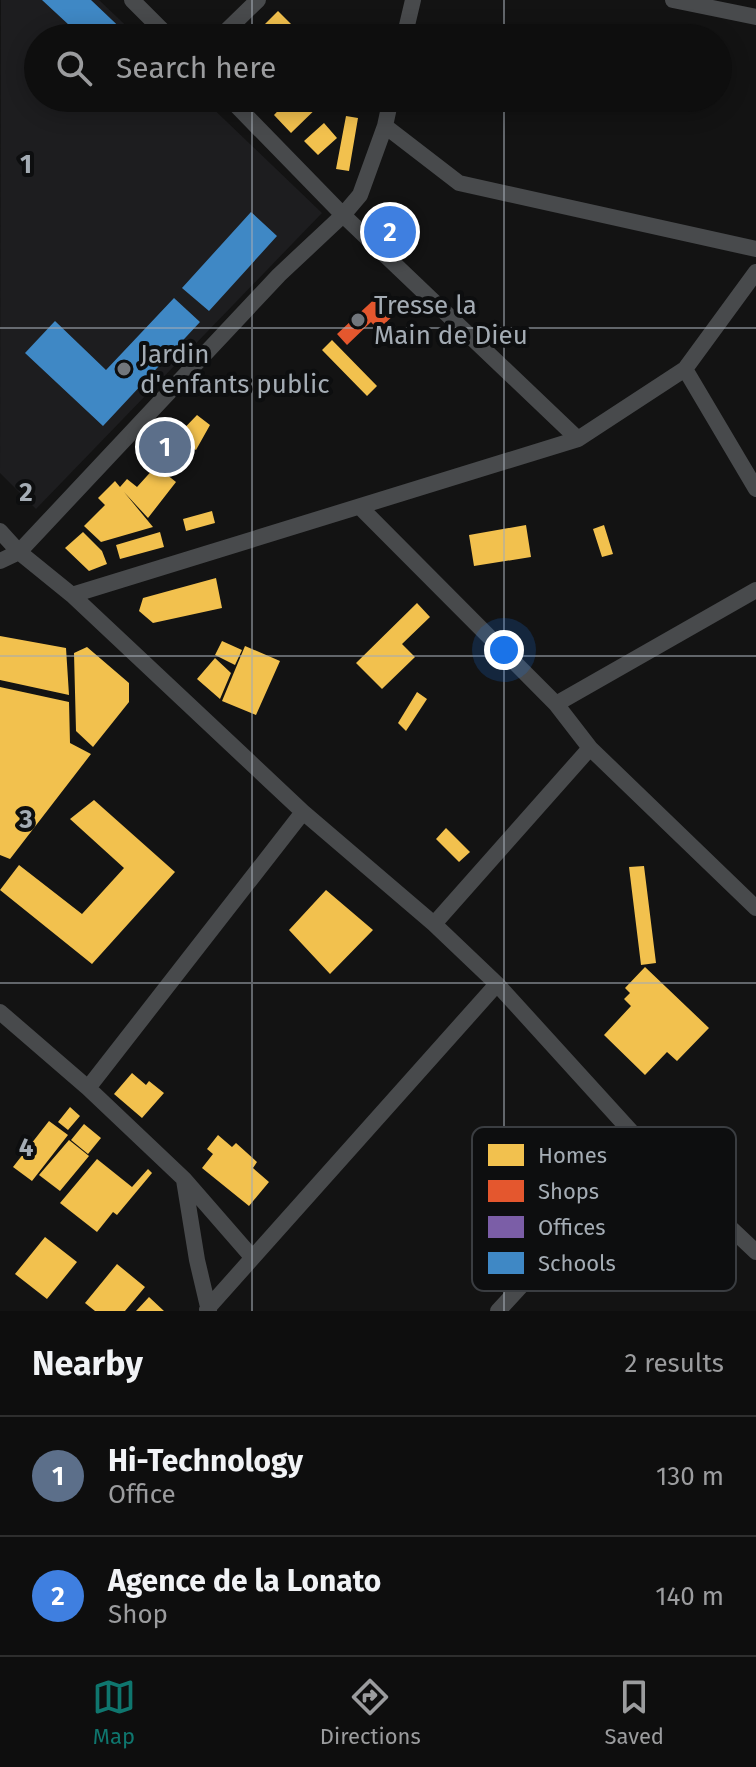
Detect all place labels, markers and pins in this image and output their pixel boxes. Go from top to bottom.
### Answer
pin: 2 [364,202,416,262]
place label: Tresse la Main de Dieu [374,290,528,351]
marker: Tresse la Main de Dieu [349,311,367,329]
place label: Jardin d'enfants public [140,339,330,400]
marker: Jardin d'enfants public [115,360,133,378]
pin: 1 [139,417,191,477]

